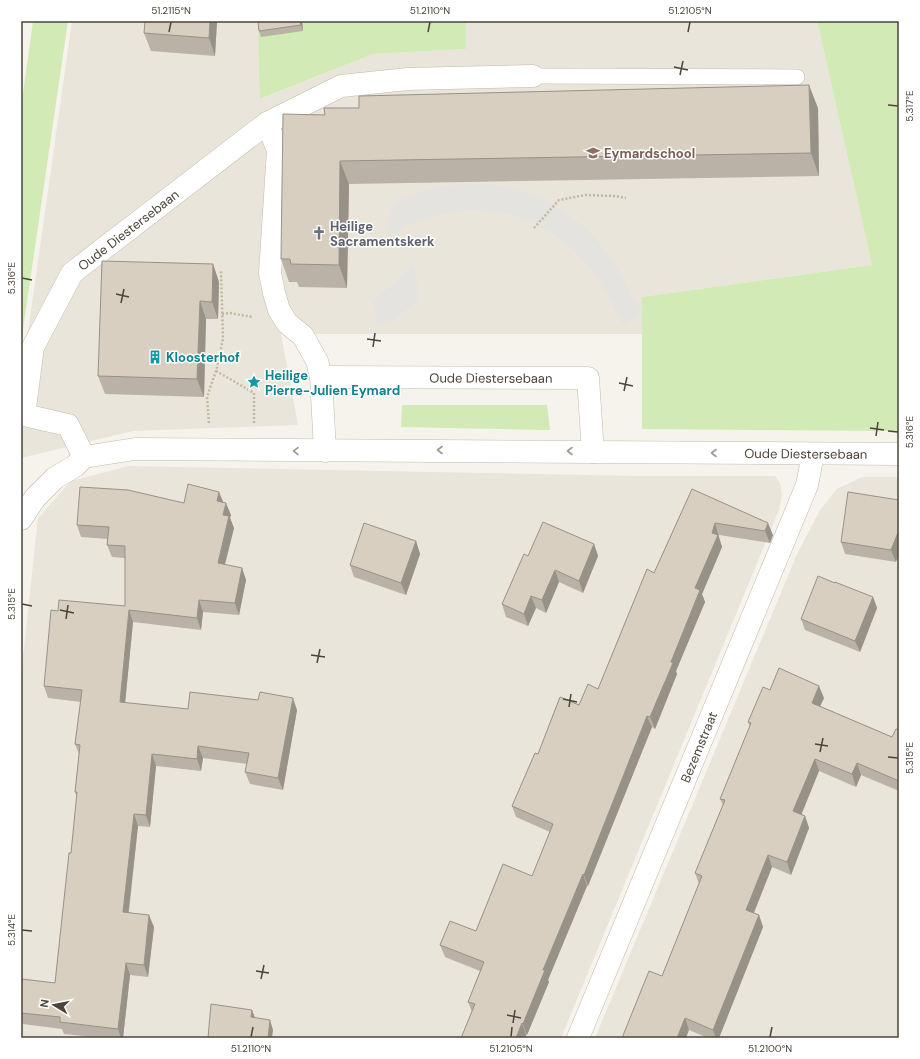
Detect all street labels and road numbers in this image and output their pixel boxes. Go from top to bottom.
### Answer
street label: Oude Diestersebaan [74,186,182,274]
street label: Oude Diestersebaan [429,369,552,386]
street label: Oude Diestersebaan [744,444,867,462]
street label: Bezemstraat [676,709,721,785]

